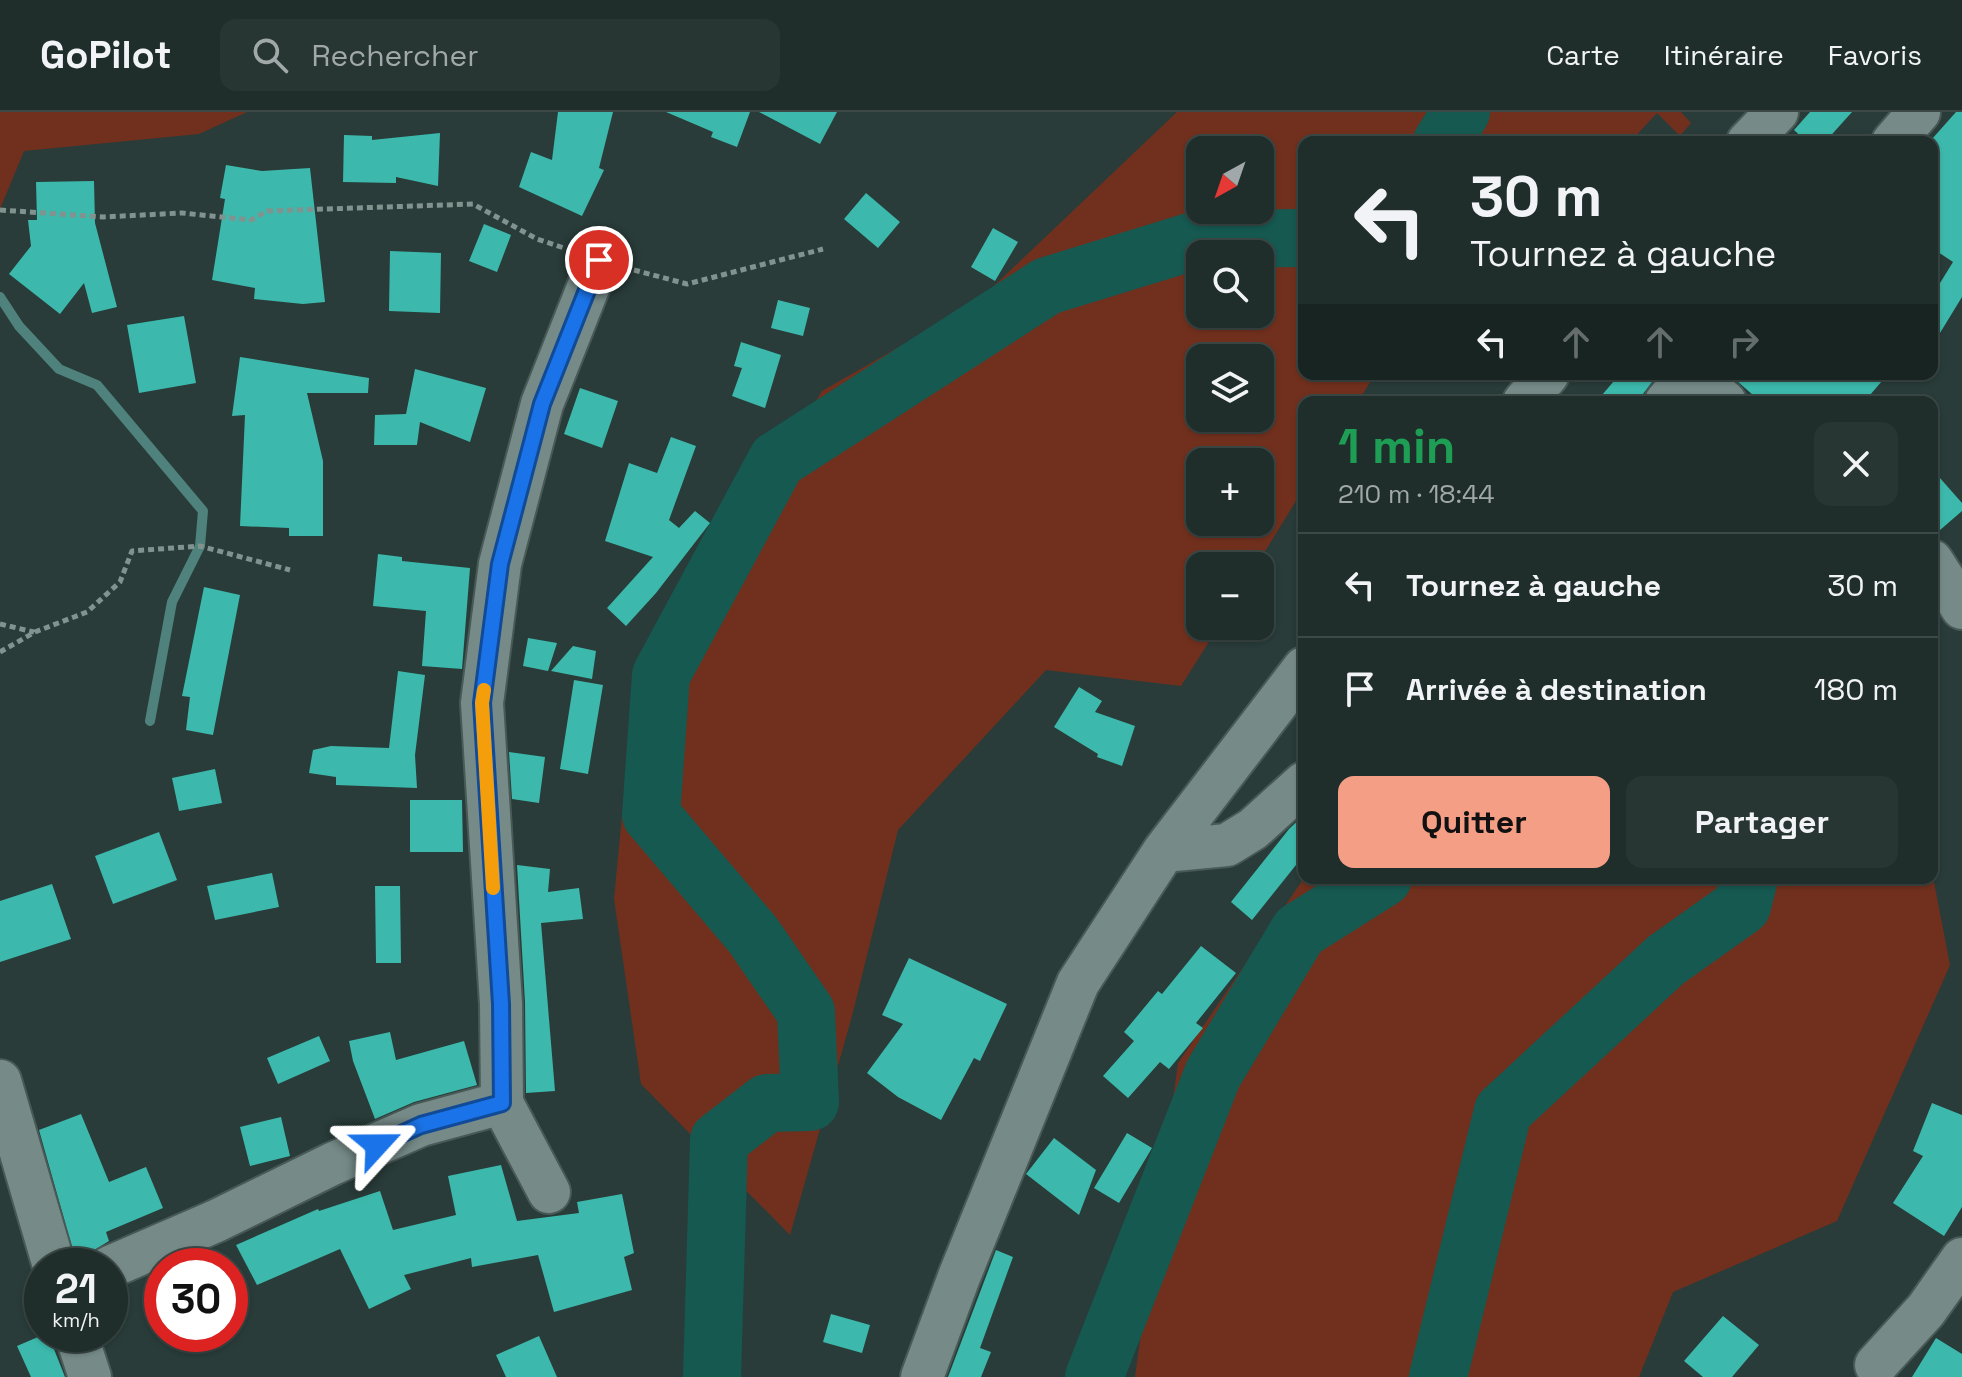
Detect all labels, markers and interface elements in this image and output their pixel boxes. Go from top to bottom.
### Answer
search box [220,19,780,91]
text: GoPilot [40,31,172,79]
icon: search [248,33,292,77]
text: Rechercher [312,36,479,75]
text: Carte [1546,37,1620,73]
text: Itinéraire [1664,37,1784,73]
text: Favoris [1828,37,1922,73]
north arrow [1186,136,1274,224]
map controls [1186,136,1274,640]
text: 30 m [1470,161,1602,232]
icon: left [1338,168,1442,272]
pin [565,226,633,294]
text: Tournez à gauche [1470,231,1776,277]
icon: arrive [577,238,621,282]
button: search [1186,240,1274,328]
icon: left [1470,320,1514,364]
icon: ahead [1554,320,1598,364]
icon: ahead [1638,320,1682,364]
icon: right [1722,320,1766,364]
button: layers [1186,344,1274,432]
text: 1 min [1338,416,1455,477]
button: close [1814,422,1898,506]
button: + [1186,448,1274,536]
text: 210 m · 18:44 [1338,477,1495,511]
button: − [1186,552,1274,640]
icon: left [1338,563,1382,607]
text: Tournez à gauche [1406,566,1661,605]
text: 30 m [1827,566,1898,605]
icon: arrive [1338,667,1382,711]
text: Arrivée à destination [1406,670,1707,709]
text: 180 m [1814,670,1898,709]
button: Quitter [1338,776,1610,868]
button: Partager [1626,776,1898,868]
position arrow [335,1103,419,1187]
speed limit sign: 30 [144,1248,248,1352]
text: 21 [55,1264,97,1315]
text: km/h [52,1307,100,1333]

